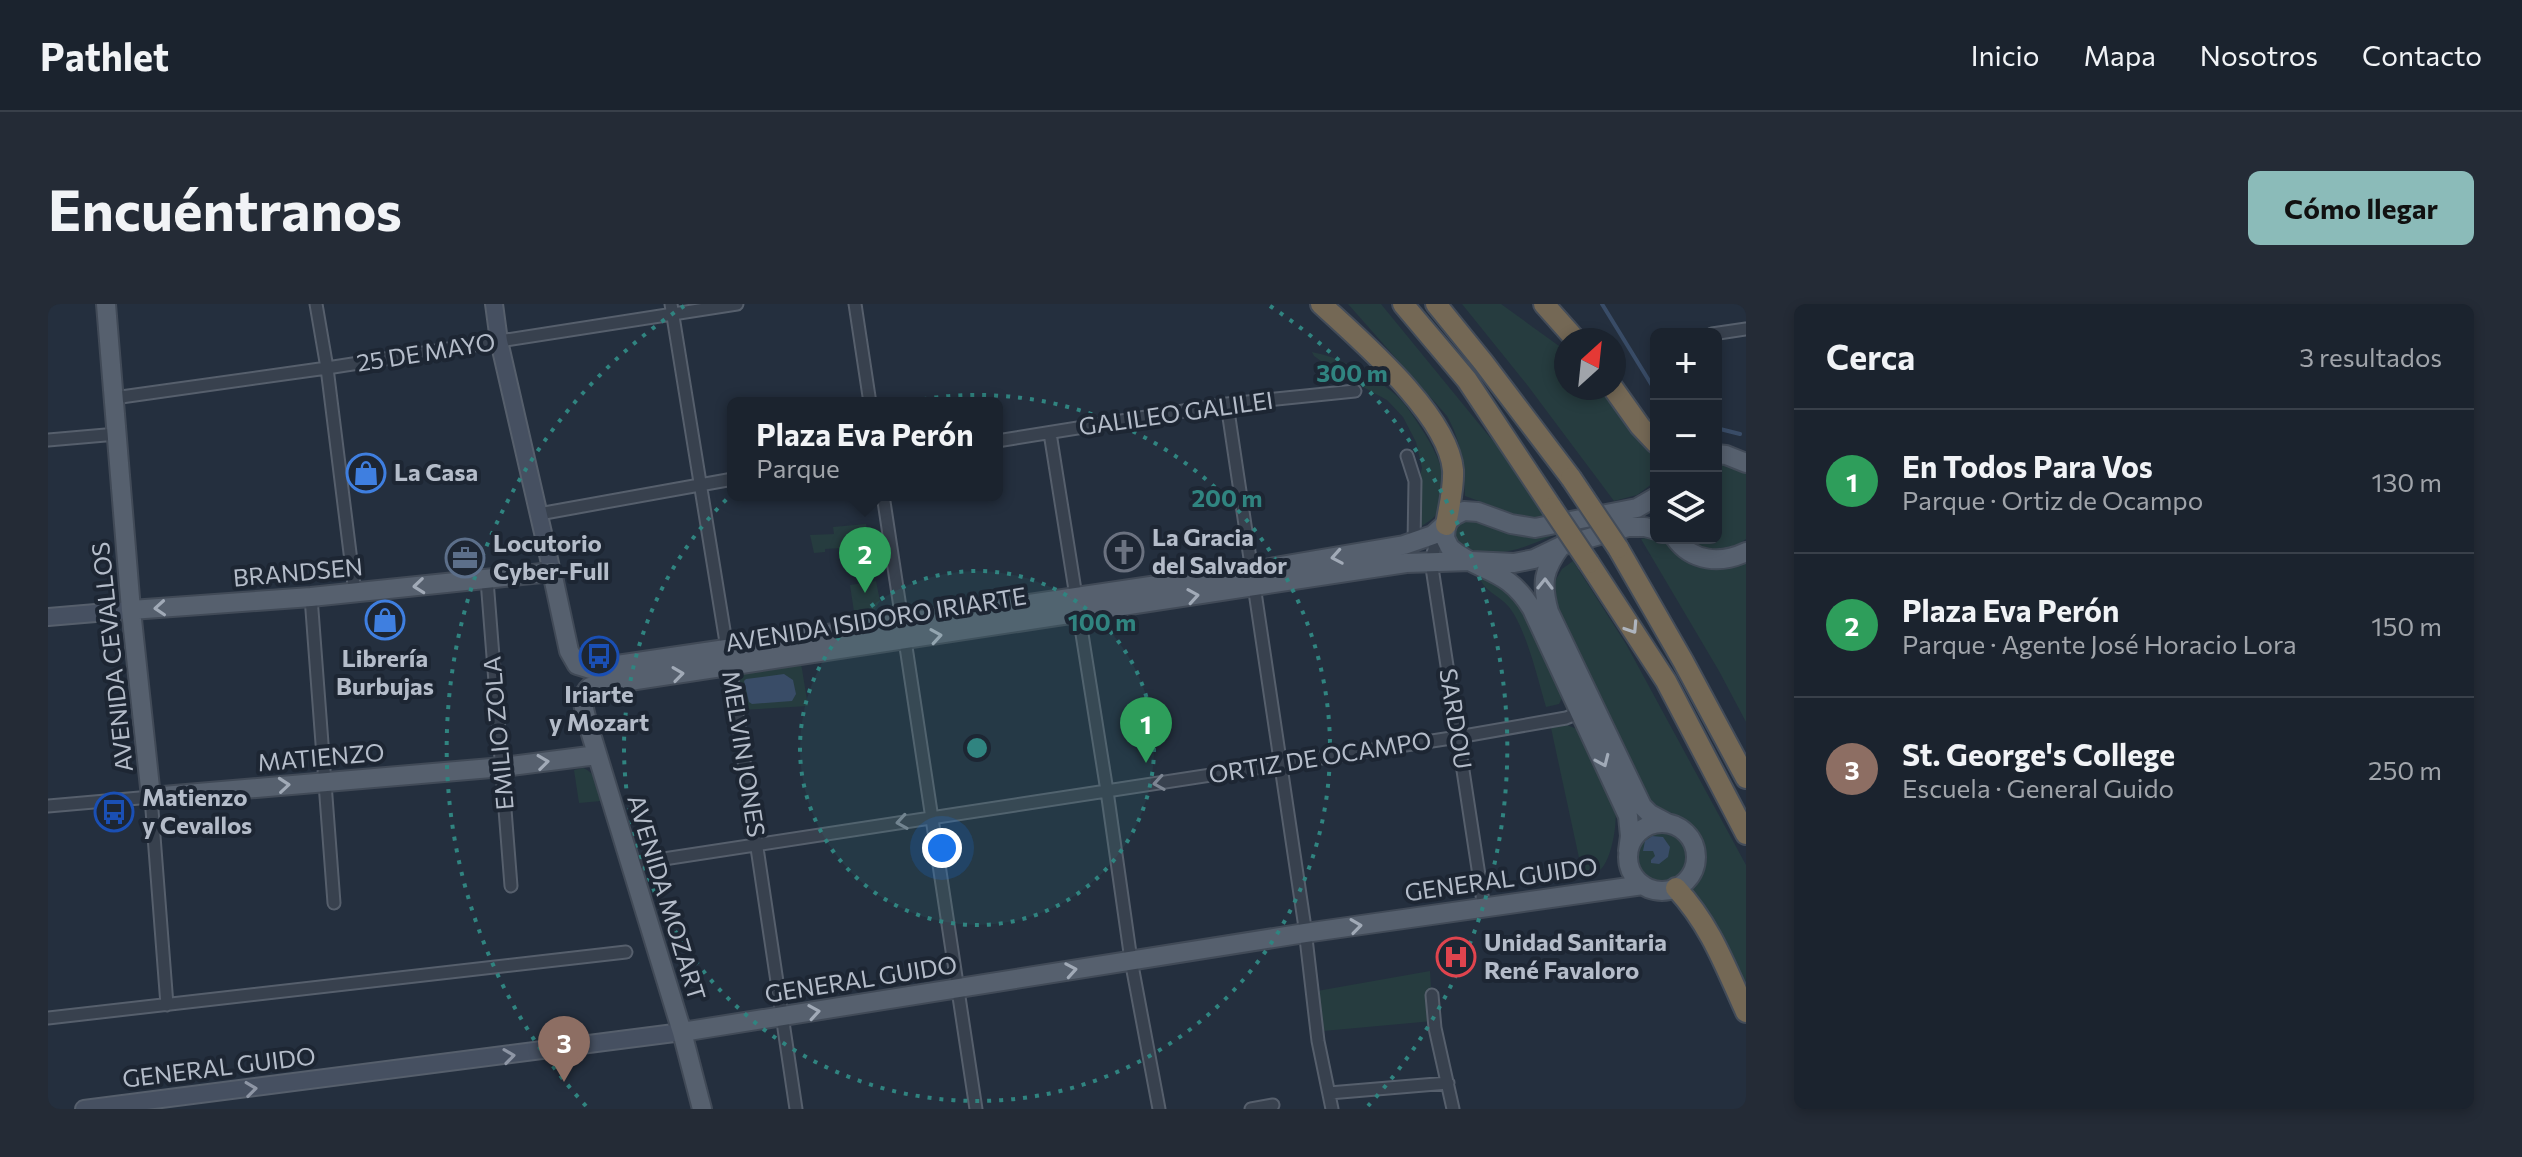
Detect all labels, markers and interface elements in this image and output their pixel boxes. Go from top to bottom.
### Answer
text: Pathlet [40,32,169,79]
text: Inicio [1971,38,2039,72]
text: Mapa [2083,38,2156,72]
text: Nosotros [2200,38,2318,72]
text: Contacto [2362,38,2482,72]
button: Cómo llegar [2248,171,2474,245]
text: Encuéntranos [48,174,402,243]
street label: 25 DE MAYO [354,326,497,377]
north arrow [1554,328,1626,400]
map controls [1650,328,1722,544]
button: + [1650,328,1722,400]
text: Cerca [1826,335,1915,377]
text: 3 resultados [2299,341,2442,372]
text: 300 m [1316,358,1388,387]
street label: GALILEO GALILEI [1077,385,1275,441]
popup [727,397,1003,501]
button: − [1650,400,1722,472]
text: Plaza Eva Perón [756,415,974,452]
text: En Todos Para Vos [1902,447,2153,484]
shop icon: La Casa [345,452,387,494]
text: Parque [756,452,840,483]
place label: La Casa [394,457,478,486]
text: 1 [1846,466,1858,497]
text: 130 m [2371,466,2442,497]
button: layers [1650,472,1722,544]
text: 200 m [1192,483,1262,512]
text: Parque · Ortiz de Ocampo [1902,484,2203,515]
place label: La Gracia del Salvador [1152,522,1287,579]
pin: 2 [839,527,891,593]
place label: Locutorio Cyber-Full [493,528,610,585]
church icon: La Gracia del Salvador [1103,531,1145,573]
office icon: Locutorio Cyber-Full [444,537,486,579]
street label: AVENIDA CEVALLOS [85,541,138,774]
one-way arrow [1330,548,1344,565]
street label: BRANDSEN [232,551,364,592]
one-way arrow [1537,577,1554,590]
one-way arrow [412,578,425,595]
street label: AVENIDA ISIDORO IRIARTE [723,580,1028,657]
one-way arrow [1186,589,1199,606]
text: Plaza Eva Perón [1902,591,2119,628]
one-way arrow [153,599,166,616]
shop icon: Librería Burbujas [364,599,406,641]
text: 100 m [1068,607,1136,636]
text: 2 [1845,610,1859,641]
text: 150 m [2371,610,2442,641]
one-way arrow [1622,619,1637,634]
one-way arrow [929,628,943,645]
text: Parque · Agente José Horacio Lora [1902,628,2297,659]
bus stop icon: Iriarte y Mozart [578,635,620,677]
place label: Librería Burbujas [336,643,434,700]
street label: EMILIO ZOLA [476,655,519,811]
one-way arrow [672,666,685,683]
street label: SARDOU [1434,666,1479,771]
street label: MELVIN JONES [717,669,772,839]
place label: Iriarte y Mozart [549,679,649,736]
pin: 1 [1120,697,1172,763]
street label: ORTIZ DE OCAMPO [1206,725,1433,788]
centre of rings [963,734,991,762]
text: St. George's College [1902,735,2175,772]
street label: MATIENZO [256,737,386,776]
one-way arrow [1593,753,1609,767]
one-way arrow [536,754,550,771]
text: 3 [1844,754,1860,785]
text: 250 m [2368,754,2442,785]
text: Escuela · General Guido [1902,772,2174,803]
one-way arrow [1153,773,1166,790]
one-way arrow [278,777,291,794]
place label: Matienzo y Cevallos [142,782,252,839]
bus stop icon: Matienzo y Cevallos [93,791,135,833]
street label: AVENIDA MOZART [622,791,713,1004]
one-way arrow [896,813,909,830]
your location [922,828,962,868]
street label: GENERAL GUIDO [1403,851,1599,906]
one-way arrow [1349,918,1363,935]
place label: Unidad Sanitaria René Favaloro [1484,927,1667,984]
hospital icon: Unidad Sanitaria René Favaloro [1435,936,1477,978]
street label: GENERAL GUIDO [763,949,959,1008]
one-way arrow [1064,963,1078,980]
one-way arrow [808,1004,821,1021]
pin: 3 [538,1016,590,1082]
street label: GENERAL GUIDO [121,1040,317,1093]
one-way arrow [502,1048,516,1065]
one-way arrow [244,1081,258,1098]

